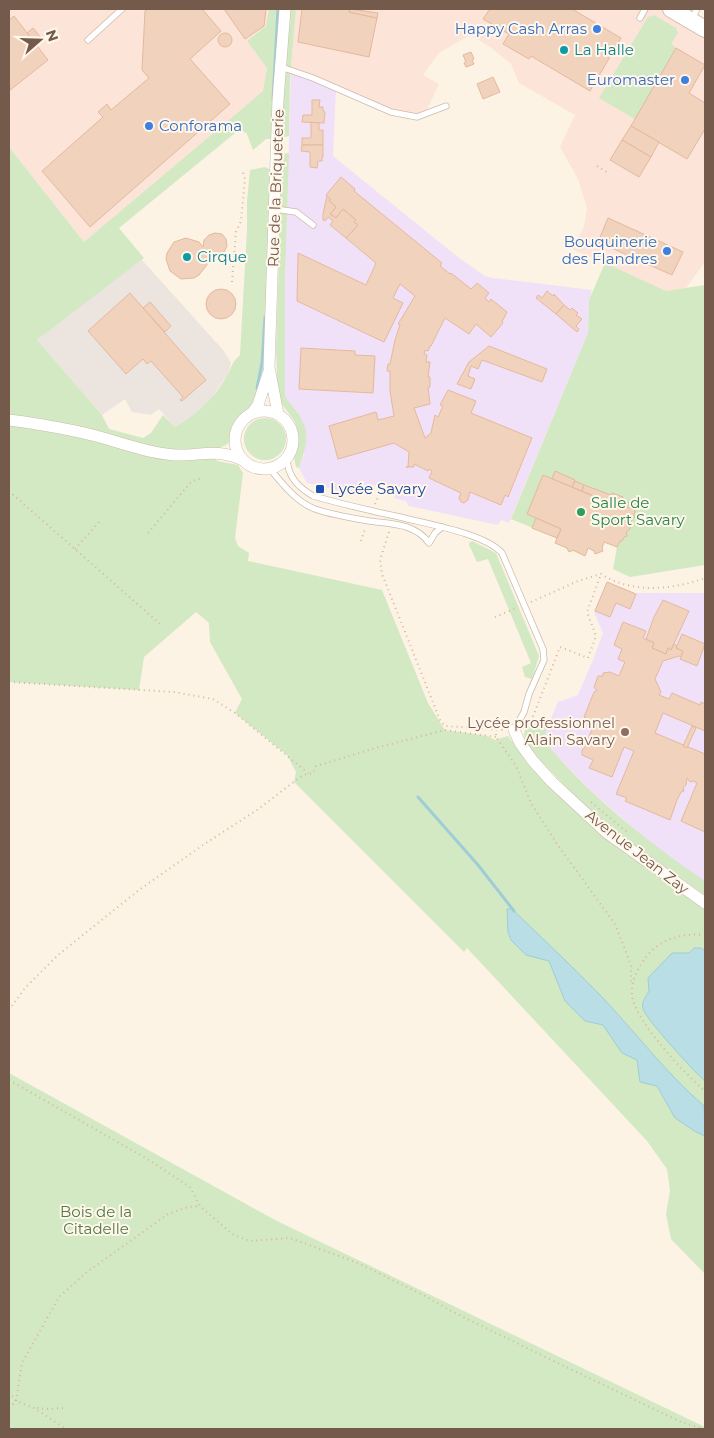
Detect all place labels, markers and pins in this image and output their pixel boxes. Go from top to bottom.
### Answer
place label: Happy Cash Arras [455,19,587,38]
marker: Happy Cash Arras [591,23,603,35]
place label: La Halle [574,40,634,59]
marker: La Halle [558,44,570,56]
place label: Euromaster [587,70,675,89]
marker: Euromaster [679,74,691,86]
place label: Conforama [159,116,242,135]
marker: Conforama [143,120,155,132]
place label: Bouquinerie des Flandres [562,232,657,268]
marker: Bouquinerie des Flandres [661,245,673,257]
place label: Cirque [197,247,247,266]
marker: Cirque [181,251,193,263]
place label: Lycée Savary [330,479,427,498]
marker: Lycée Savary [314,483,326,495]
place label: Salle de Sport Savary [591,493,686,529]
marker: Salle de Sport Savary [575,506,587,518]
place label: Lycée professionnel Alain Savary [467,713,616,749]
marker: Lycée professionnel Alain Savary [619,726,631,738]

